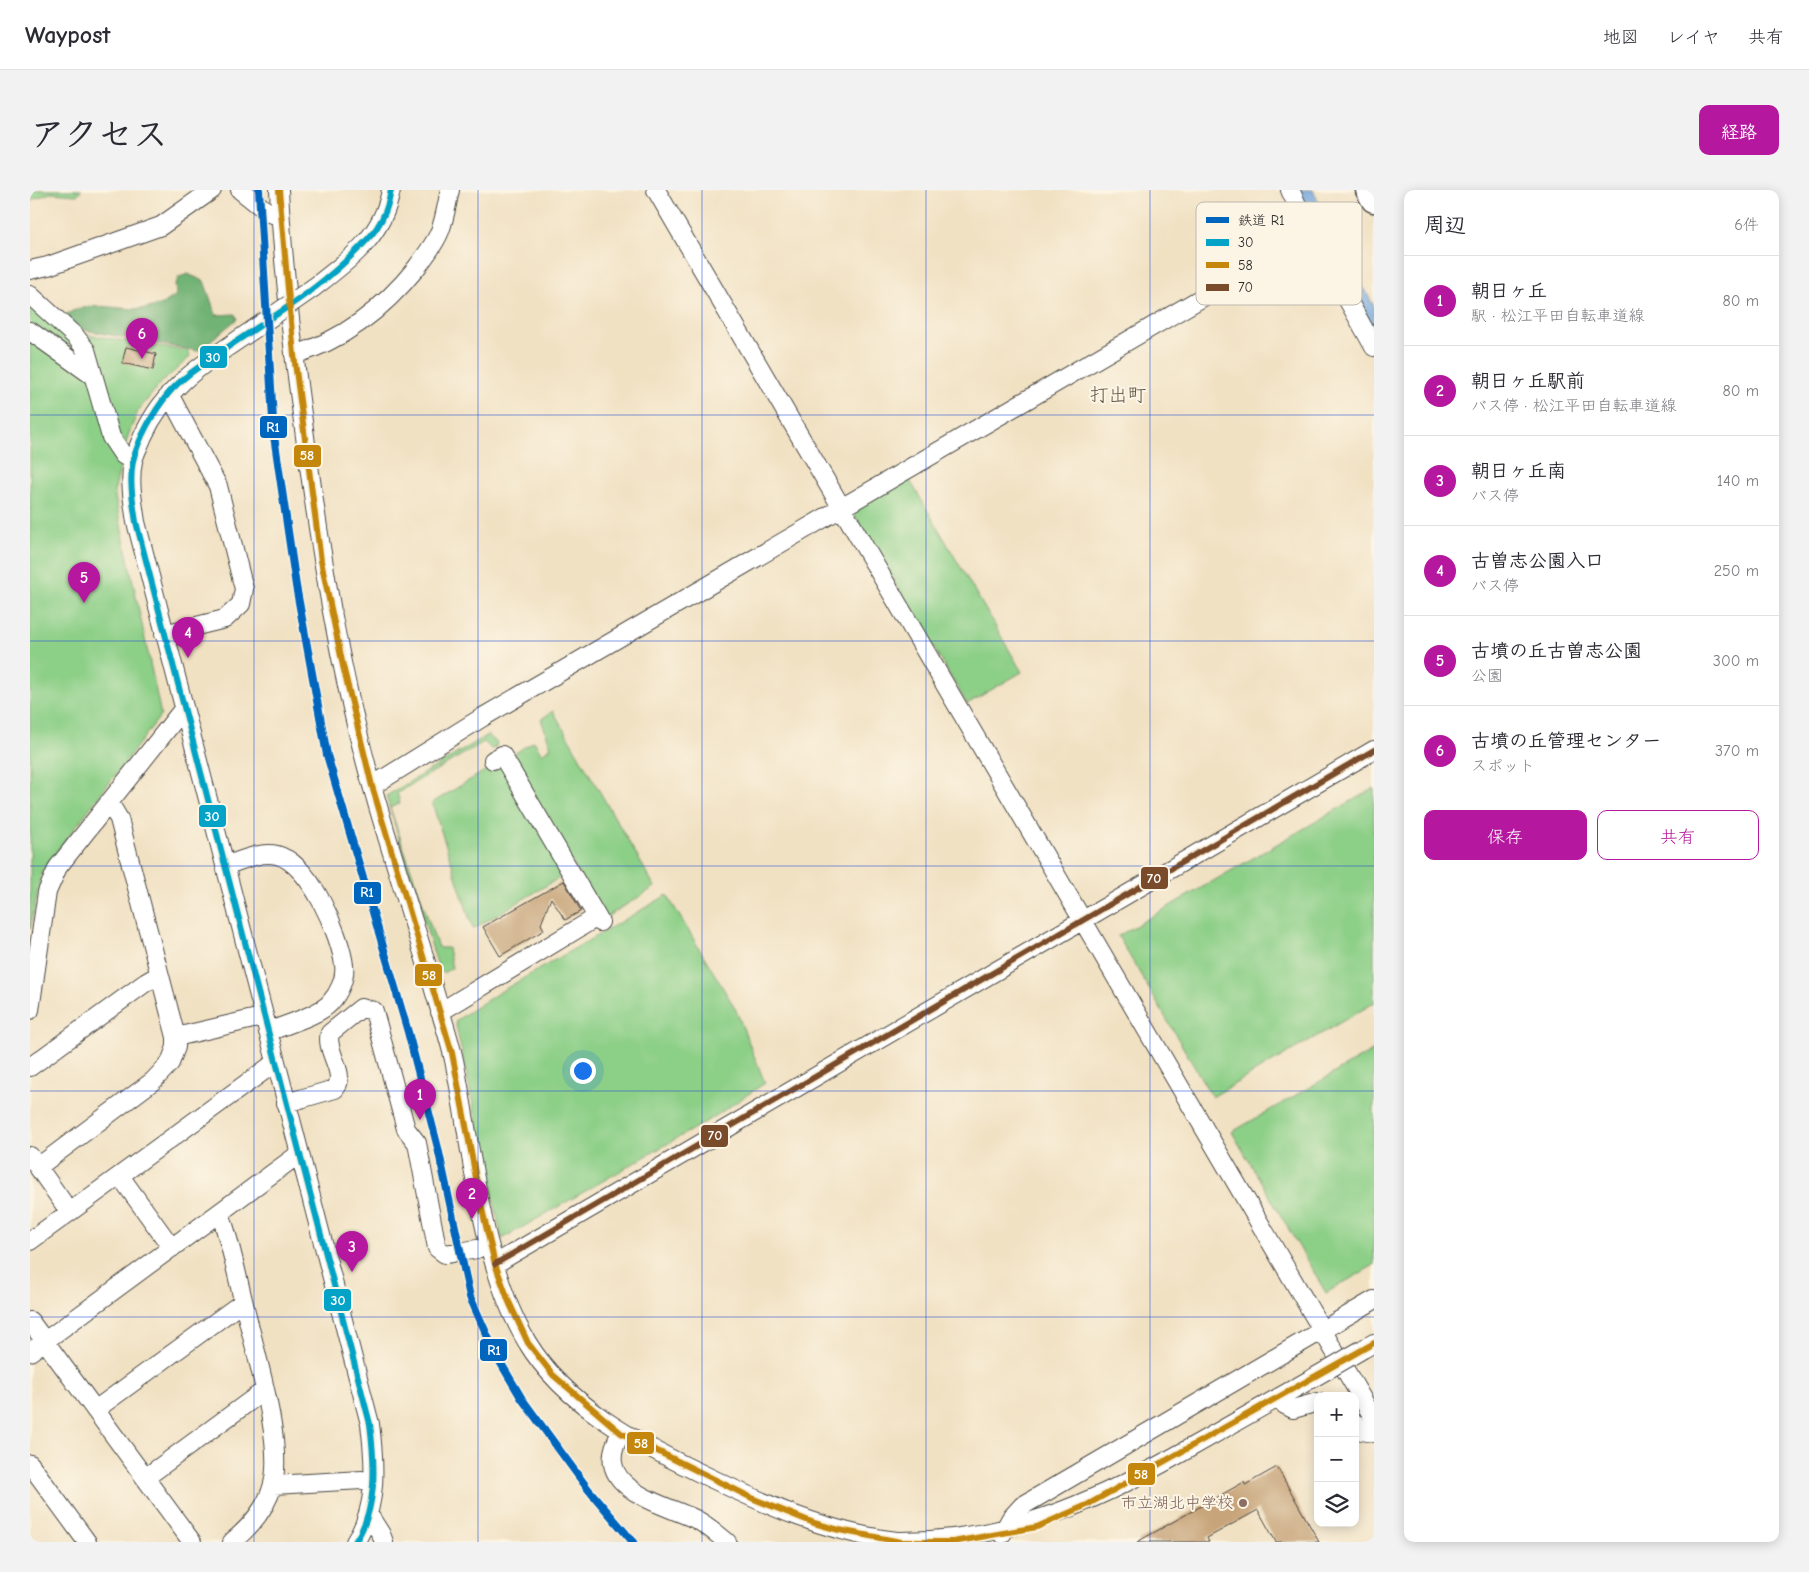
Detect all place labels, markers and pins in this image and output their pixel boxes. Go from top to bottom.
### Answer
pin: 6 [126,318,158,359]
pin: 5 [68,562,100,603]
pin: 4 [172,617,204,658]
pin: 1 [404,1079,436,1120]
pin: 2 [456,1178,488,1219]
pin: 3 [336,1231,368,1272]
place label: 市立湖北中学校 [1121,1494,1233,1512]
marker: 市立湖北中学校 [1237,1497,1249,1509]

